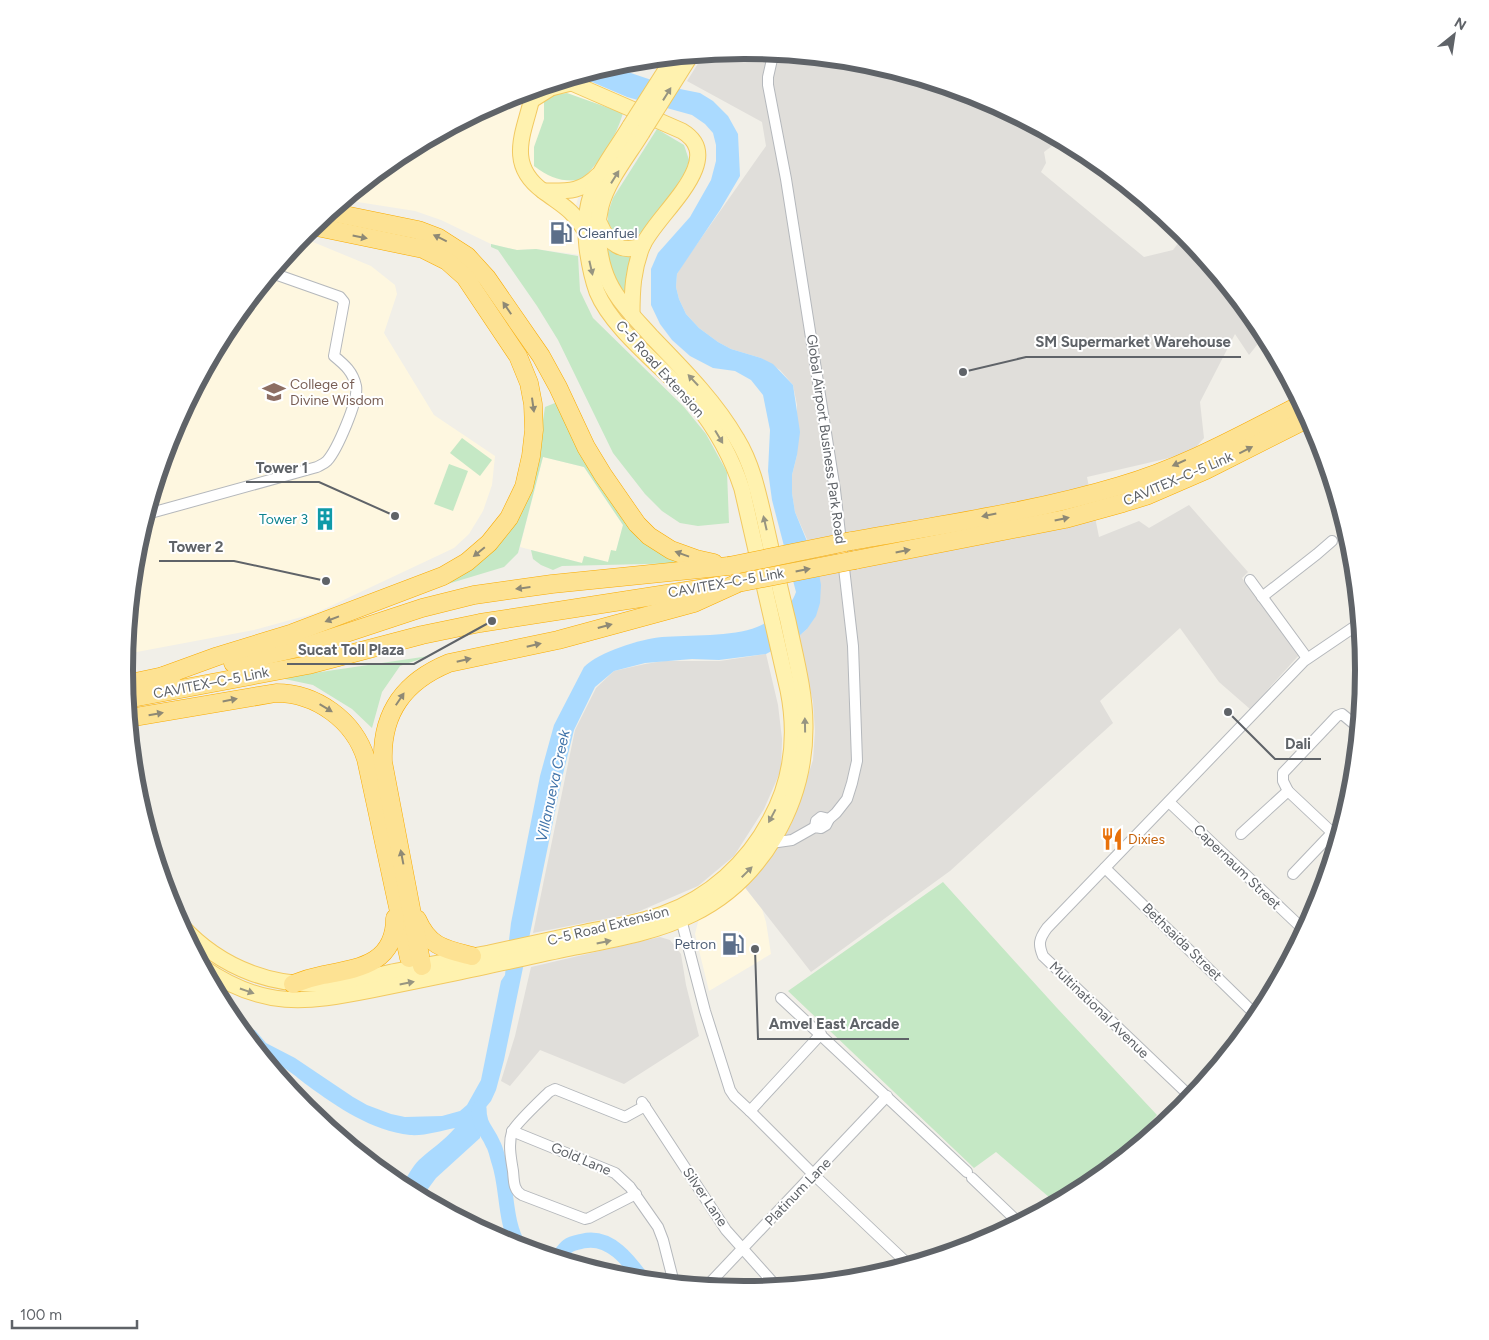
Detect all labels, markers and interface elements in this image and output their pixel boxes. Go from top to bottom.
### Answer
north arrow [1429,10,1479,60]
text: N [1451,14,1469,34]
one-way arrow [662,88,671,101]
one-way arrow [610,171,619,184]
fuel station icon: Cleanfuel [548,220,574,246]
place label: Cleanfuel [578,225,637,242]
one-way arrow [352,233,368,241]
one-way arrow [433,234,447,242]
one-way arrow [587,261,595,276]
one-way arrow [502,301,512,315]
street label: C-5 Road Extension [612,317,708,421]
callout: SM Supermarket Warehouse [1026,327,1241,357]
street label: Global Airport Business Park Road [803,333,849,545]
text: SM Supermarket Warehouse [1035,333,1232,351]
one-way arrow [687,375,699,387]
place label: College of Divine Wisdom [290,376,384,409]
school or university icon: College of Divine Wisdom [261,379,287,405]
one-way arrow [529,398,537,414]
one-way arrow [714,431,723,444]
one-way arrow [1239,446,1254,454]
street label: CAVITEX–C-5 Link [1121,448,1236,510]
callout: Tower 1 [246,452,319,482]
text: Tower 1 [256,459,308,477]
one-way arrow [1172,460,1186,468]
building icon: Tower 3 [312,506,338,532]
place label: Tower 3 [259,511,308,528]
one-way arrow [981,512,997,520]
one-way arrow [761,515,769,530]
one-way arrow [1055,515,1070,523]
callout: Tower 2 [159,531,234,561]
text: Tower 2 [169,538,224,556]
one-way arrow [473,546,486,557]
one-way arrow [895,546,911,554]
one-way arrow [674,550,689,558]
street label: CAVITEX–C-5 Link [667,564,785,602]
one-way arrow [795,566,811,574]
one-way arrow [514,584,530,592]
one-way arrow [324,615,339,623]
one-way arrow [597,622,612,630]
callout: Sucat Toll Plaza [287,634,414,664]
text: Sucat Toll Plaza [298,641,404,659]
one-way arrow [526,641,541,649]
one-way arrow [456,656,471,664]
street label: CAVITEX–C-5 Link [152,663,270,703]
one-way arrow [395,693,405,706]
one-way arrow [223,696,238,704]
one-way arrow [319,703,332,713]
one-way arrow [148,709,164,717]
one-way arrow [801,717,809,733]
water label: Villanueva Creek [532,728,574,844]
callout: Dali [1275,729,1321,759]
text: Dali [1285,735,1311,753]
one-way arrow [768,809,776,823]
street label: Capernaum Street [1190,821,1284,913]
restaurant icon: Dixies [1099,826,1125,852]
place label: Dixies [1128,831,1165,848]
one-way arrow [397,848,405,864]
one-way arrow [741,867,753,879]
street label: Bethsaida Street [1139,900,1225,984]
street label: C-5 Road Extension [546,903,671,949]
fuel station icon: Petron [720,931,746,957]
place label: Petron [674,936,716,953]
one-way arrow [596,937,612,945]
street label: Multinational Avenue [1046,958,1153,1062]
one-way arrow [399,979,415,987]
one-way arrow [240,988,255,995]
callout: Amvel East Arcade [758,1009,909,1039]
text: Amvel East Arcade [769,1015,900,1033]
street label: Gold Lane [549,1139,614,1179]
street label: Platinum Lane [761,1154,835,1229]
street label: Silver Lane [679,1164,731,1230]
scale bar [12,1298,138,1330]
text: 100 m [20,1306,62,1324]

